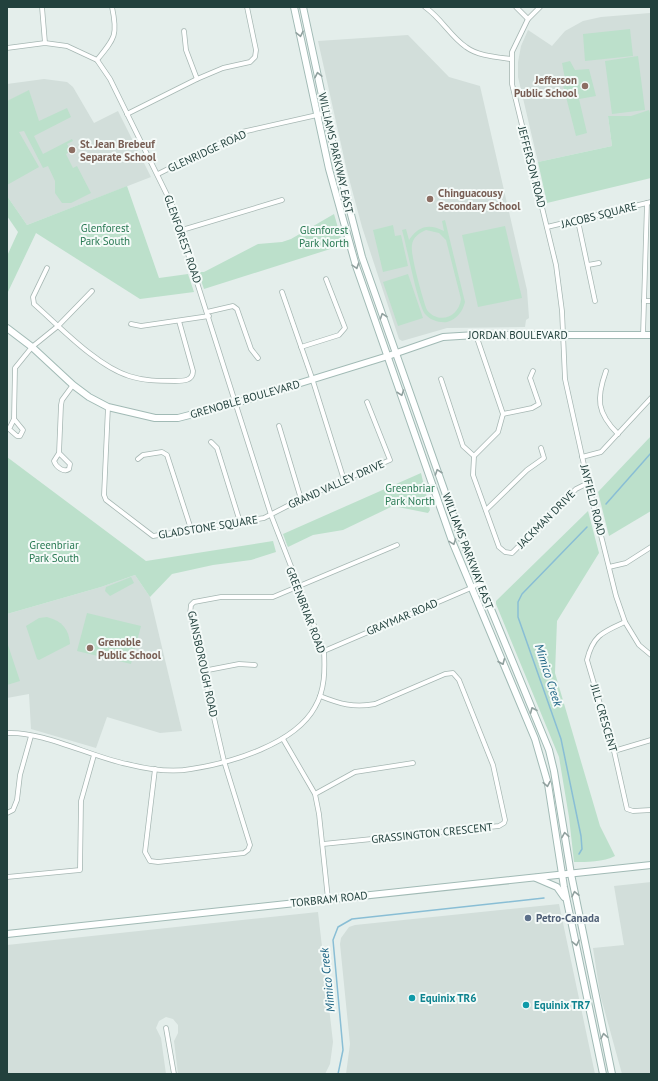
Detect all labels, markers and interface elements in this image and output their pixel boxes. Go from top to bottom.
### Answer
one-way arrow [295,31,303,37]
one-way arrow [314,72,322,78]
place label: Jefferson Public School [514,73,578,100]
marker: Jefferson Public School [580,81,590,91]
street label: WILLIAMS PARKWAY EAST [315,91,357,215]
street label: JEFFERSON ROAD [515,124,549,209]
street label: GLENRIDGE ROAD [165,127,249,175]
place label: St. Jean Brebeuf Separate School [80,137,157,164]
marker: St. Jean Brebeuf Separate School [67,145,77,155]
place label: Chinguacousy Secondary School [438,186,521,213]
street label: GLENFOREST ROAD [161,193,205,285]
marker: Chinguacousy Secondary School [425,194,435,204]
street label: JACOBS SQUARE [559,199,638,231]
park label: Glenforest Park South [80,221,130,248]
park label: Glenforest Park North [299,223,349,250]
one-way arrow [352,262,360,269]
one-way arrow [380,312,388,319]
street label: JORDAN BOULEVARD [467,328,568,342]
street label: GRENOBLE BOULEVARD [188,377,302,421]
one-way arrow [396,389,405,396]
street label: GRAND VALLEY DRIVE [286,456,386,512]
street label: JAYFIELD ROAD [577,462,609,537]
one-way arrow [435,469,443,476]
park label: Greenbriar Park North [385,481,435,508]
street label: JACKMAN DRIVE [513,487,578,552]
street label: WILLIAMS PARKWAY EAST [439,491,497,611]
street label: GLADSTONE SQUARE [157,512,259,542]
park label: Greenbriar Park South [29,538,79,565]
one-way arrow [448,538,456,545]
street label: GREENBRIAR ROAD [283,565,329,655]
street label: GRAYMAR ROAD [364,596,440,638]
street label: GAINSBOROUGH ROAD [185,610,221,718]
place label: Grenoble Public School [98,635,162,662]
water label: Mimico Creek [532,642,566,709]
marker: Grenoble Public School [85,643,95,653]
one-way arrow [497,658,505,666]
street label: JILL CRESCENT [587,681,620,754]
one-way arrow [530,706,538,714]
one-way arrow [543,781,551,787]
street label: GRASSINGTON CRESCENT [371,820,493,846]
one-way arrow [561,832,570,838]
street label: TORBRAM ROAD [290,888,368,910]
one-way arrow [572,891,580,897]
place label: Petro-Canada [536,911,599,925]
marker: Petro-Canada [523,913,533,923]
one-way arrow [571,940,579,946]
water label: Mimico Creek [316,946,338,1013]
place label: Equinix TR6 [420,991,476,1005]
marker: Equinix TR6 [407,993,417,1003]
place label: Equinix TR7 [534,998,590,1012]
marker: Equinix TR7 [521,1000,531,1010]
one-way arrow [600,1033,609,1039]

